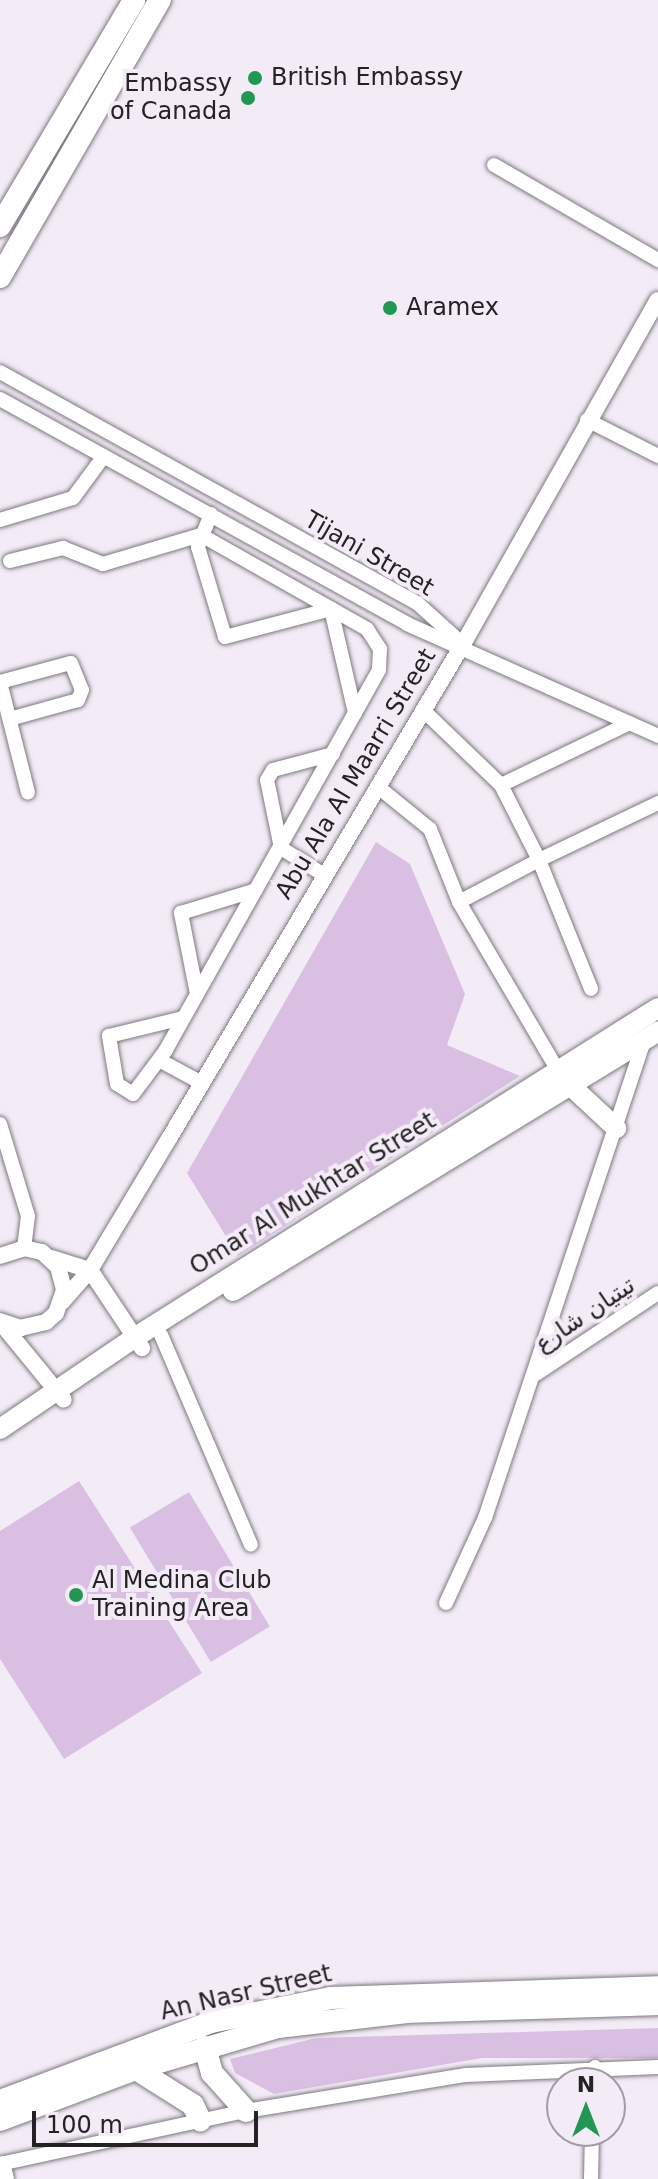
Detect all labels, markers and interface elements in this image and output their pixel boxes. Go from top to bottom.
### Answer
place label: British Embassy [271,64,463,92]
marker: British Embassy [246,69,264,87]
place label: Embassy of Canada [110,70,232,126]
marker: Embassy of Canada [239,89,257,107]
place label: Aramex [406,294,499,322]
marker: Aramex [381,299,399,317]
street label: Tijani Street [299,505,439,603]
street label: Abu Ala Al Maarri Street [270,643,442,905]
street label: Omar Al Mukhtar Street [185,1106,441,1282]
street label: تيتيان شارع [530,1271,640,1359]
place label: Al Medina Club Training Area [92,1567,272,1623]
marker: Al Medina Club Training Area [67,1586,85,1604]
street label: An Nasr Street [158,1959,334,2027]
north arrow [546,2067,626,2147]
text: N [577,2072,595,2097]
scale bar [36,2095,262,2145]
text: 100 m [46,2111,123,2139]

